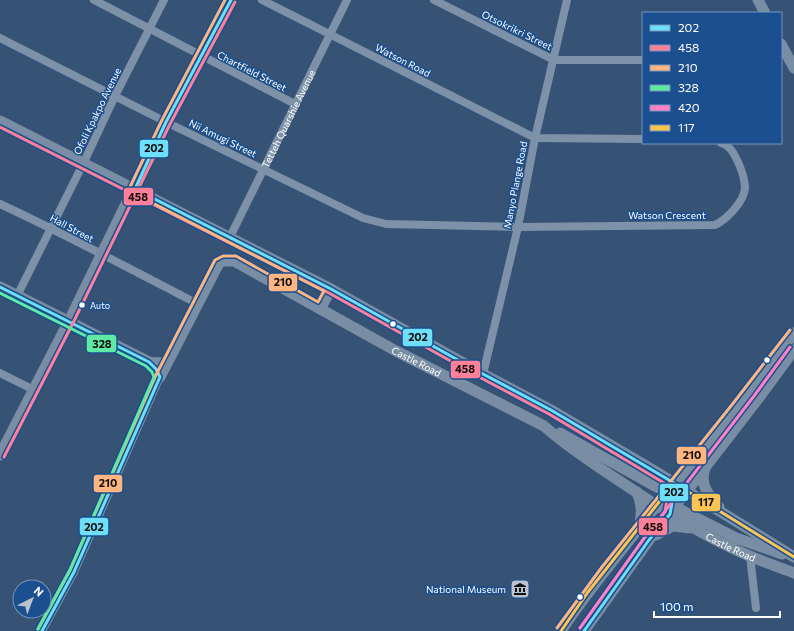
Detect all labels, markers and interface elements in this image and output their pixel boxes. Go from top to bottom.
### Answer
street label: Otsokrikri Street [480,8,554,52]
legend [642,12,782,144]
text: 202 [678,20,699,34]
text: 458 [678,40,699,54]
street label: Watson Road [373,41,433,79]
street label: Chartfield Street [215,48,289,94]
text: 210 [678,60,698,74]
street label: Ofoli Kpakpo Avenue [71,66,123,156]
street label: Tetteh Quarshie Avenue [259,67,318,170]
text: 328 [678,80,699,94]
text: 420 [678,100,700,114]
street label: Nii Amugi Street [187,116,259,160]
text: 117 [678,120,695,134]
line badge: 202 [139,139,169,158]
street label: Manyo Plange Road [501,140,529,230]
text: 202 [144,141,164,154]
line badge: 458 [123,187,154,206]
text: 458 [128,190,148,203]
street label: Watson Crescent [628,209,706,221]
street label: Hall Street [48,211,96,245]
line badge: 210 [268,273,298,292]
text: 210 [274,275,292,288]
marker: Auto [77,300,87,310]
place label: Auto [90,300,110,311]
unlabelled marker [388,319,398,329]
line badge: 202 [402,328,433,347]
text: 202 [408,330,428,343]
line badge: 328 [86,334,117,353]
text: 328 [92,337,112,350]
street label: Castle Road [390,344,443,379]
unlabelled marker [762,355,772,365]
line badge: 458 [450,360,481,379]
text: 458 [455,362,475,375]
line badge: 210 [676,446,707,465]
text: 210 [683,448,701,461]
line badge: 210 [93,474,123,493]
text: 210 [99,476,117,489]
line badge: 202 [659,483,689,502]
text: 202 [664,485,684,498]
line badge: 117 [691,493,721,512]
text: 117 [698,495,714,508]
line badge: 202 [79,517,109,536]
line badge: 458 [638,517,668,536]
text: 202 [84,520,104,533]
text: 458 [643,520,663,533]
street label: Castle Road [704,530,758,564]
museum icon: National Museum [509,578,531,600]
north arrow [12,579,52,619]
place label: National Museum [426,583,506,595]
text: N [32,584,46,599]
unlabelled marker [575,592,585,602]
scale bar [654,593,780,619]
text: 100 m [660,599,694,613]

